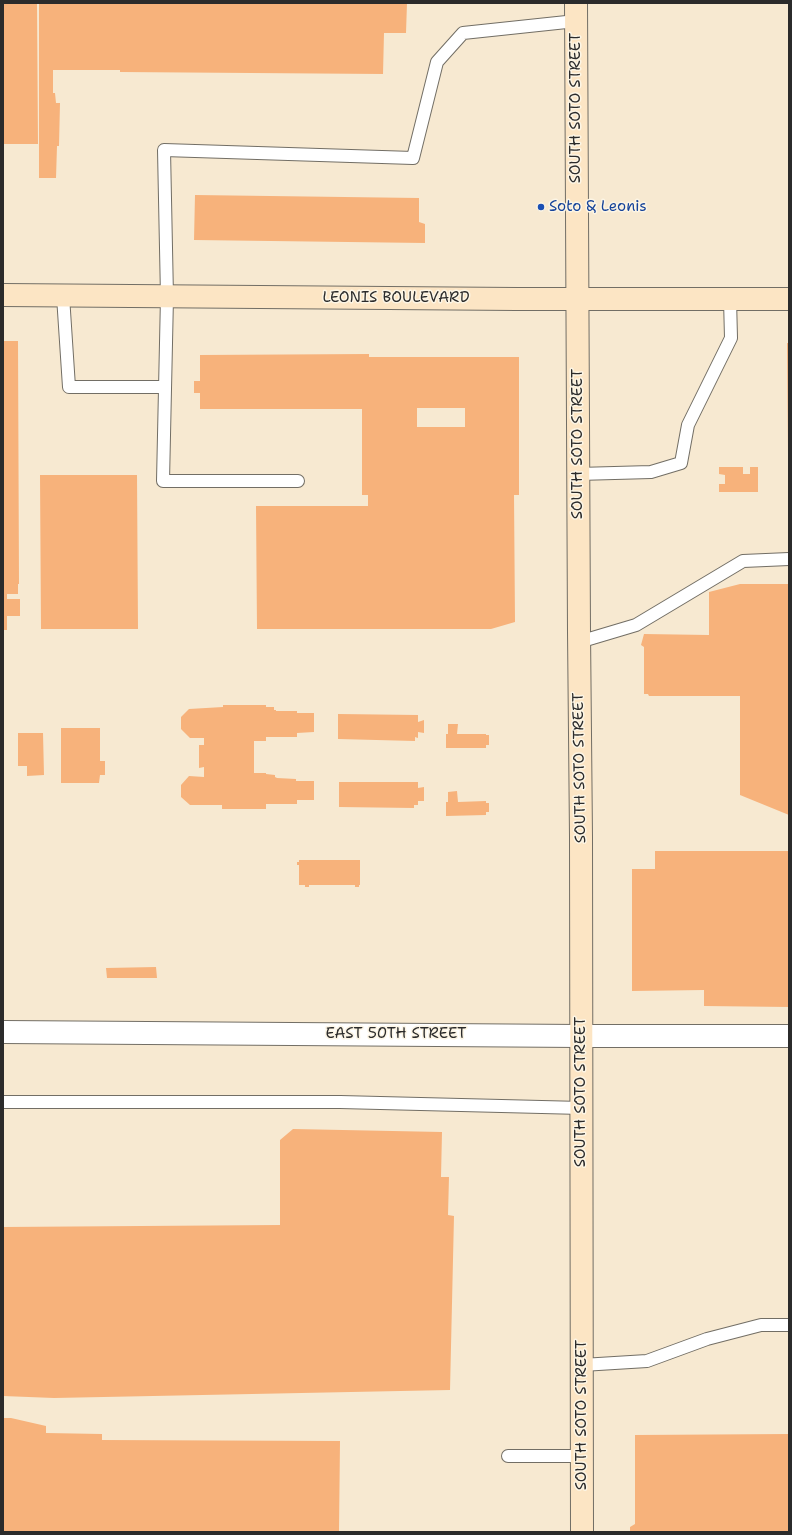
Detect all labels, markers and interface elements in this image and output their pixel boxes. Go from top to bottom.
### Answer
street label: SOUTH SOTO STREET [567,33,585,183]
place label: Soto & Leonis [549,198,647,216]
marker: Soto & Leonis [536,202,546,212]
street label: LEONIS BOULEVARD [322,289,470,307]
street label: SOUTH SOTO STREET [569,369,587,519]
street label: SOUTH SOTO STREET [570,692,590,844]
street label: SOUTH SOTO STREET [572,1017,590,1167]
street label: EAST 50TH STREET [326,1025,466,1043]
street label: SOUTH SOTO STREET [573,1340,591,1490]

